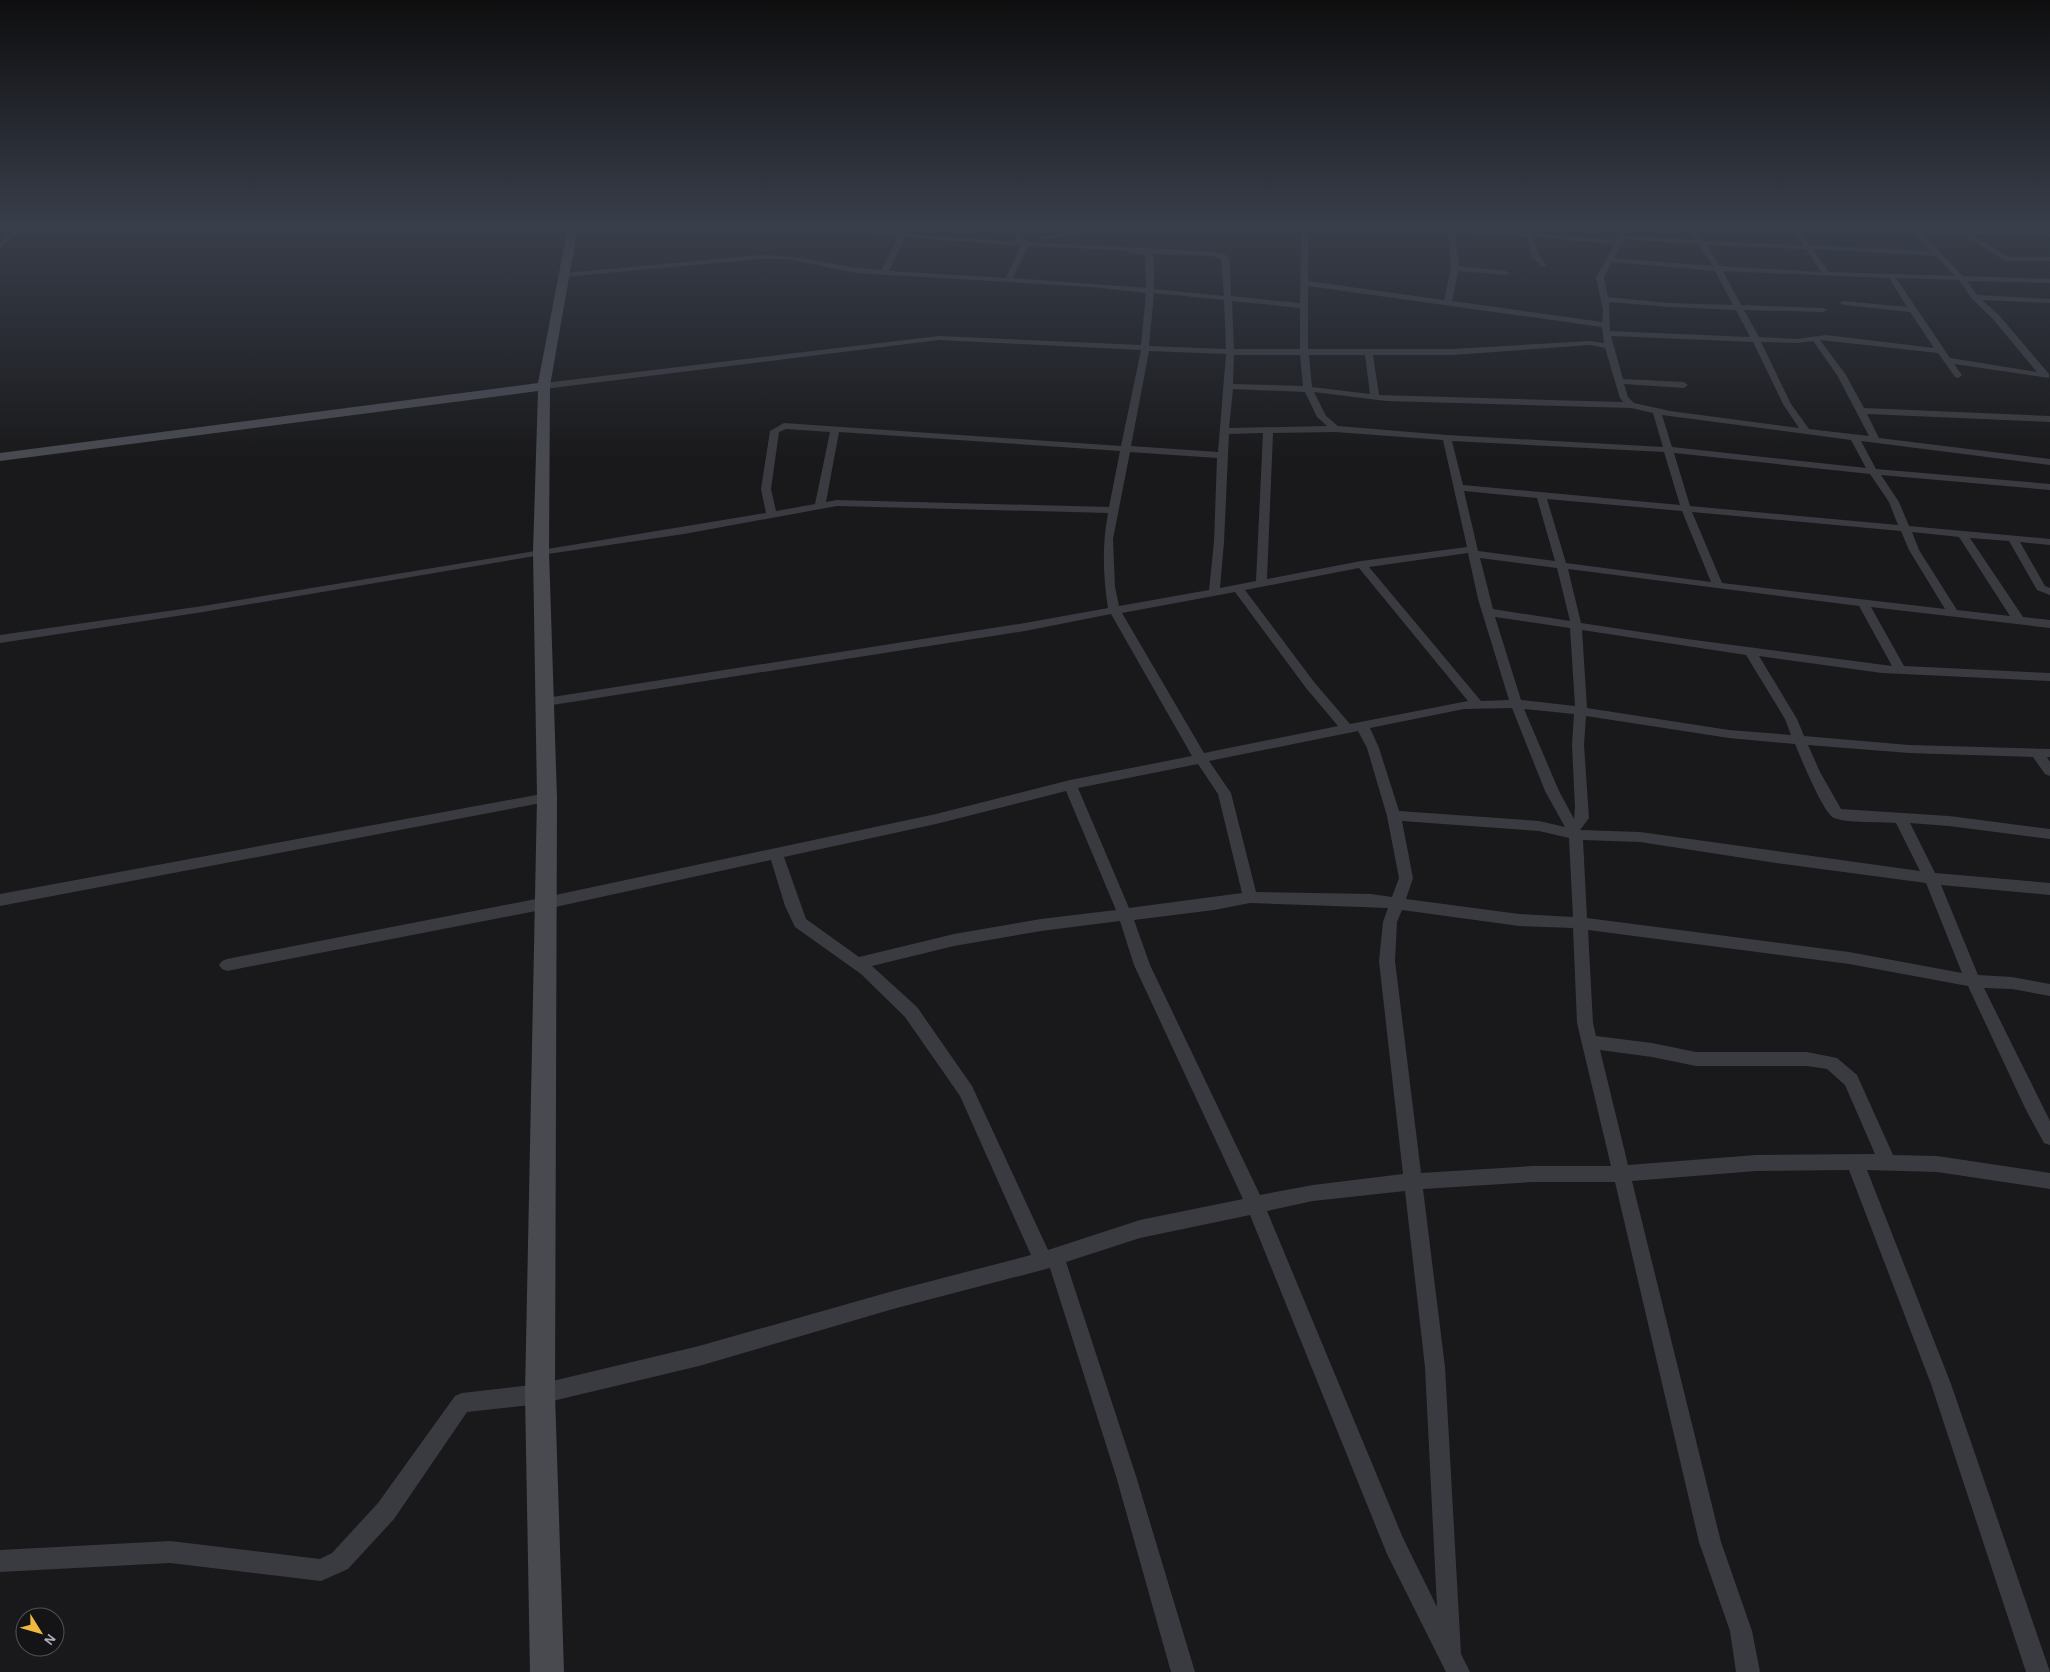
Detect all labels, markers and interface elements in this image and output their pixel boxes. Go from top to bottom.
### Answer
north arrow [15,1607,65,1657]
text: N [41,1631,58,1647]

